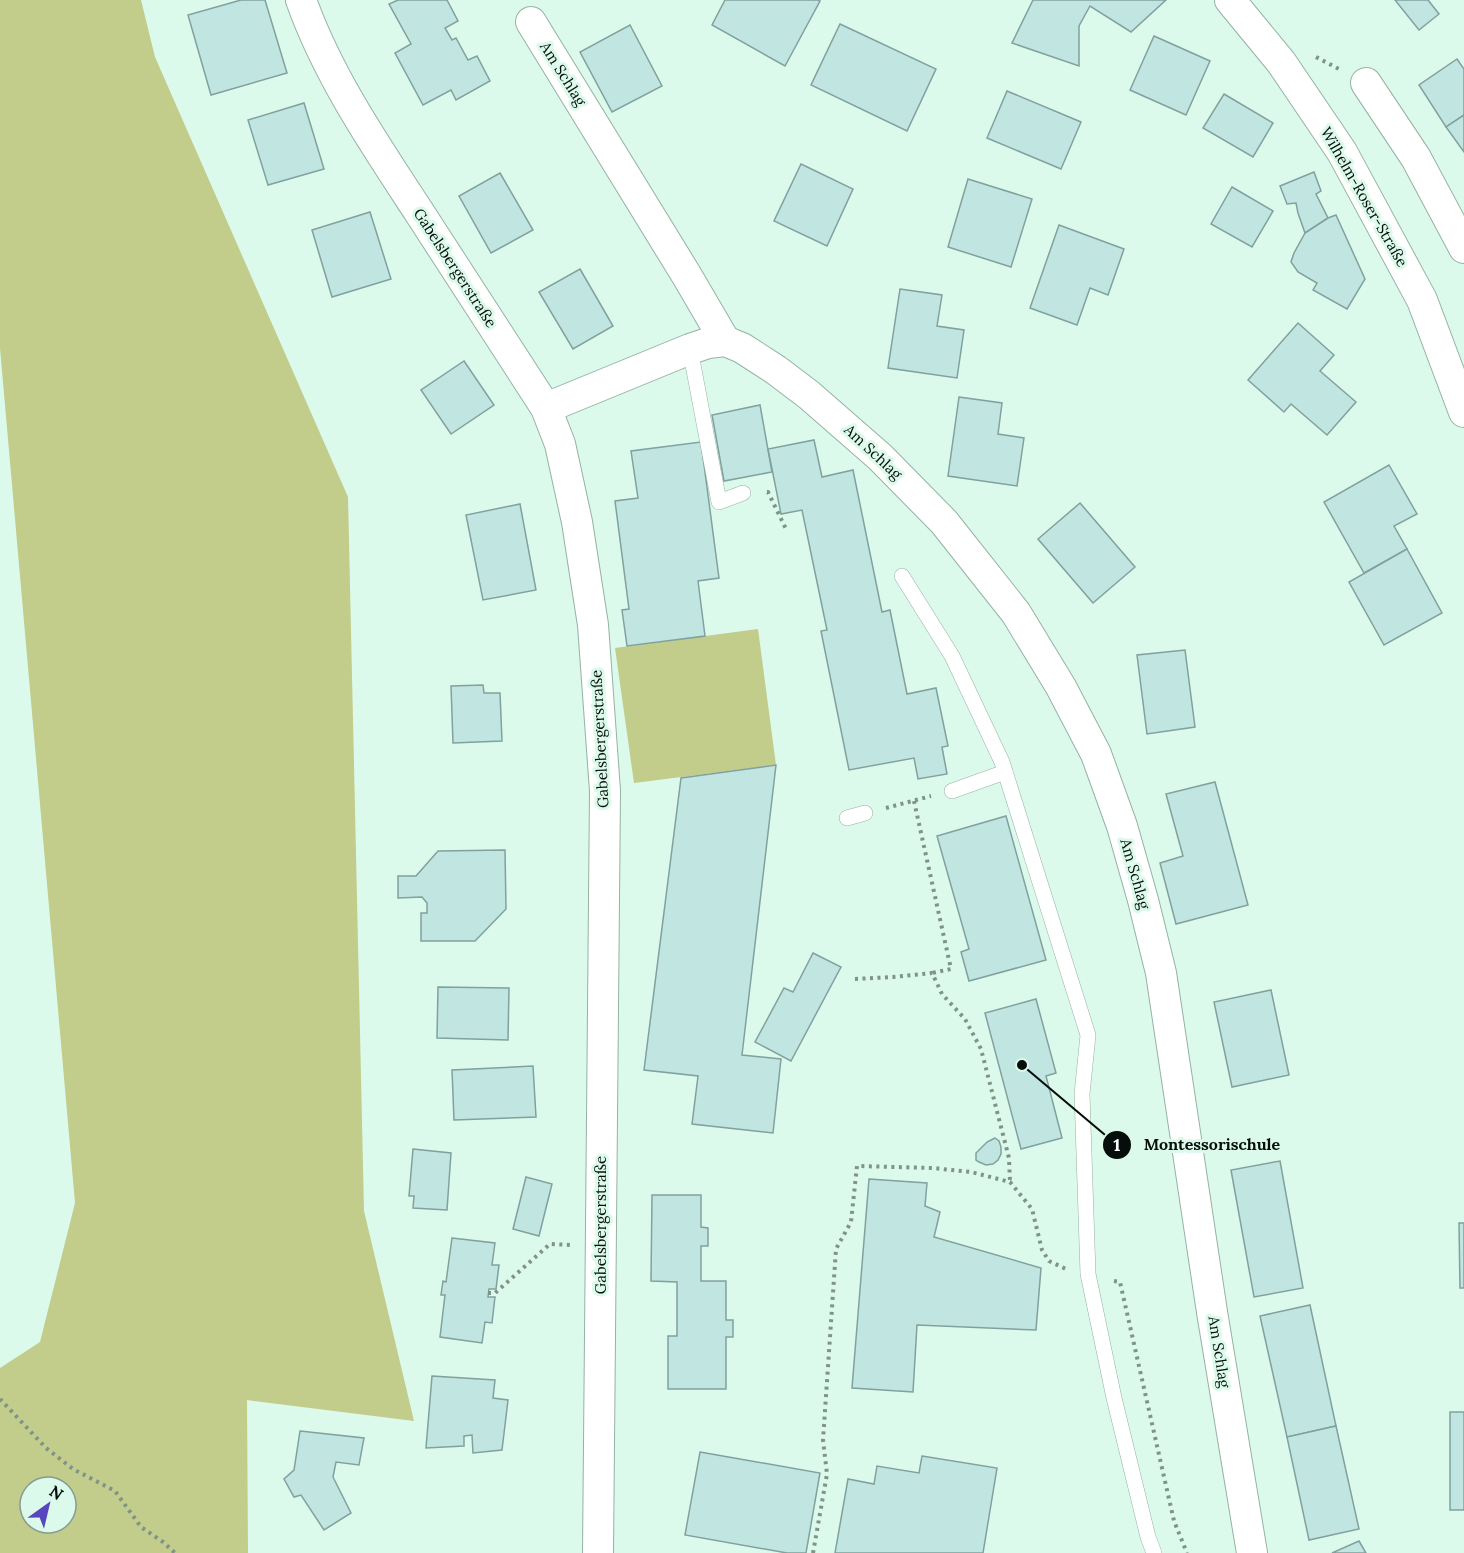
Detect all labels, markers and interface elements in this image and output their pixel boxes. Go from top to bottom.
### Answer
street label: Am Schlag [536,37,591,110]
street label: Wilhelm-Roser-Straße [1317,124,1412,270]
street label: Gabelsbergerstraße [410,205,501,331]
street label: Am Schlag [840,419,907,484]
street label: Gabelsbergerstraße [586,669,613,809]
street label: Am Schlag [1116,836,1155,912]
callout: Montessorischule [1102,1128,1292,1162]
text: 1 [1113,1133,1121,1156]
text: Montessorischule [1144,1134,1281,1154]
street label: Gabelsbergerstraße [591,1156,610,1294]
street label: Am Schlag [1204,1314,1235,1390]
north arrow [18,1475,78,1535]
text: N [46,1481,67,1504]

